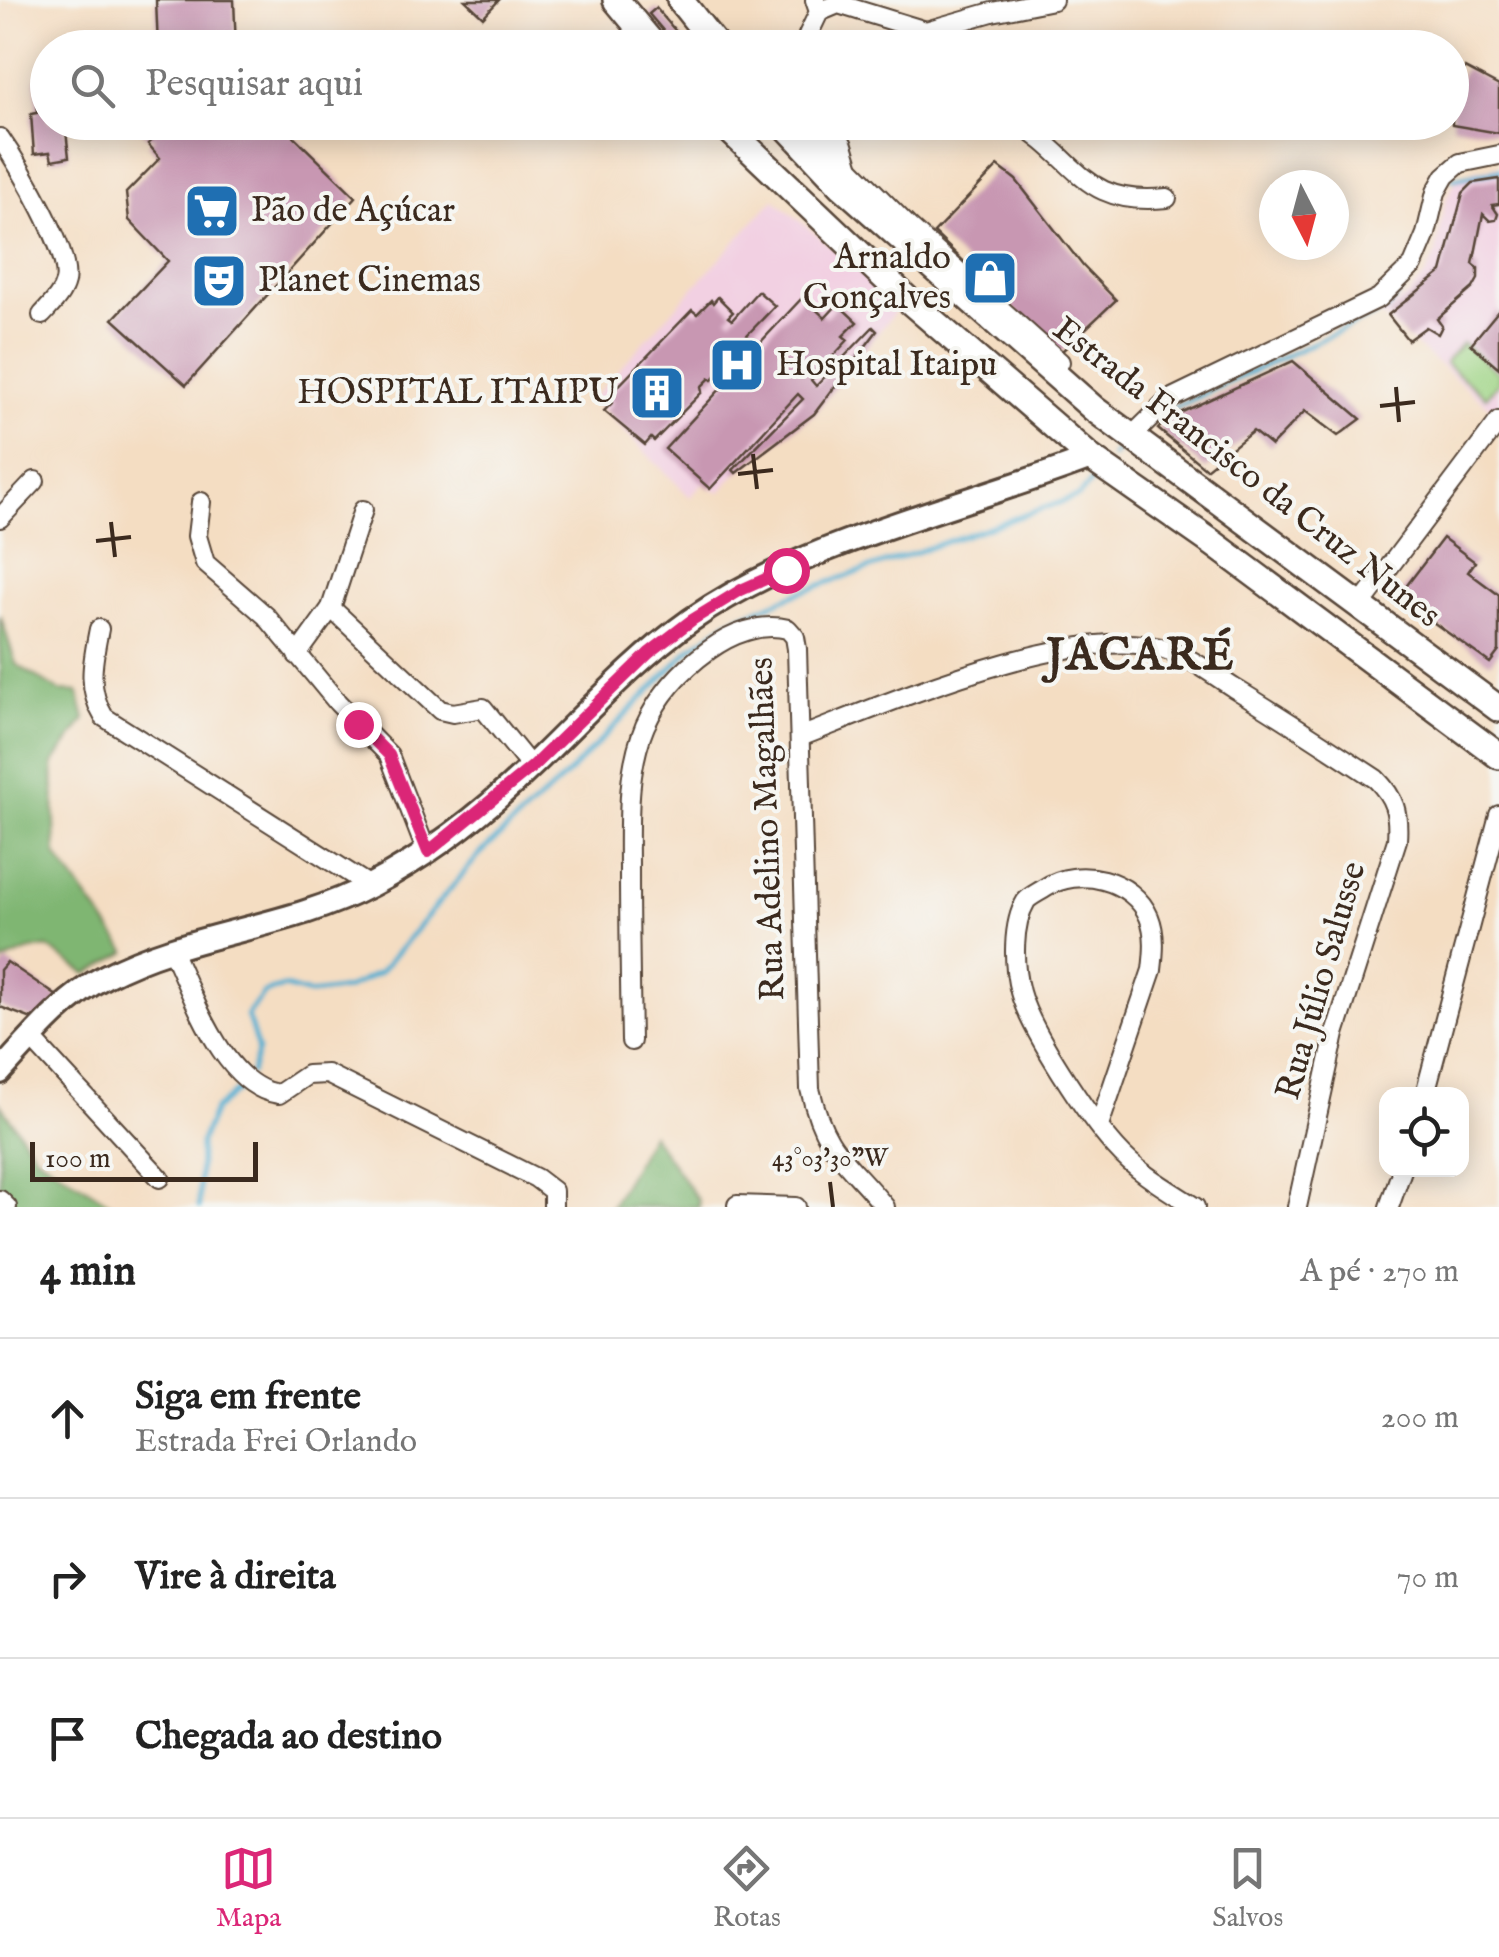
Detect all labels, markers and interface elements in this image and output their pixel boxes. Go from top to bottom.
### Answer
search box [30,30,1469,140]
icon: search [65,58,120,113]
text: Pesquisar aqui [145,61,363,109]
north arrow [1259,170,1349,260]
supermarket icon: Pão de Açúcar [182,181,242,241]
place label: Pão de Açúcar [251,189,455,234]
place label: Arnaldo Gonçalves [803,236,951,321]
shop icon: Arnaldo Gonçalves [960,248,1020,308]
theatre icon: Planet Cinemas [189,251,249,311]
place label: Planet Cinemas [258,259,481,304]
street label: Estrada Francisco da Cruz Nunes [1043,307,1449,639]
hospital icon: Hospital Itaipu [707,335,767,395]
place label: Hospital Itaipu [776,343,997,388]
building icon: HOSPITAL ITAIPU [627,363,687,423]
place label: HOSPITAL ITAIPU [297,371,618,416]
route start [764,548,810,594]
district label: JACARÉ [1041,627,1236,685]
street label: Rua Adelino Magalhães [740,656,796,1002]
route end [336,702,382,748]
street label: Rua Júlio Salusse [1267,857,1377,1105]
map controls [1379,1087,1469,1177]
button: locate [1379,1087,1469,1177]
scale bar [30,1137,258,1182]
text: 100 m [45,1142,111,1177]
text: 43°03'30"W [772,1143,889,1175]
text: 4 min [40,1246,136,1299]
text: A pé · 270 m [1300,1252,1459,1293]
text: Siga em frente [135,1374,361,1422]
icon: ahead [40,1391,95,1446]
text: 200 m [1381,1398,1459,1439]
text: Estrada Frei Orlando [135,1422,417,1463]
icon: right [40,1551,95,1606]
text: Vire à direita [135,1554,336,1602]
text: 70 m [1397,1558,1459,1599]
icon: arrive [40,1711,95,1766]
text: Chegada ao destino [135,1714,442,1762]
tab: Mapa [216,1841,281,1936]
tab: Rotas [713,1841,781,1936]
tab: Salvos [1212,1841,1283,1936]

